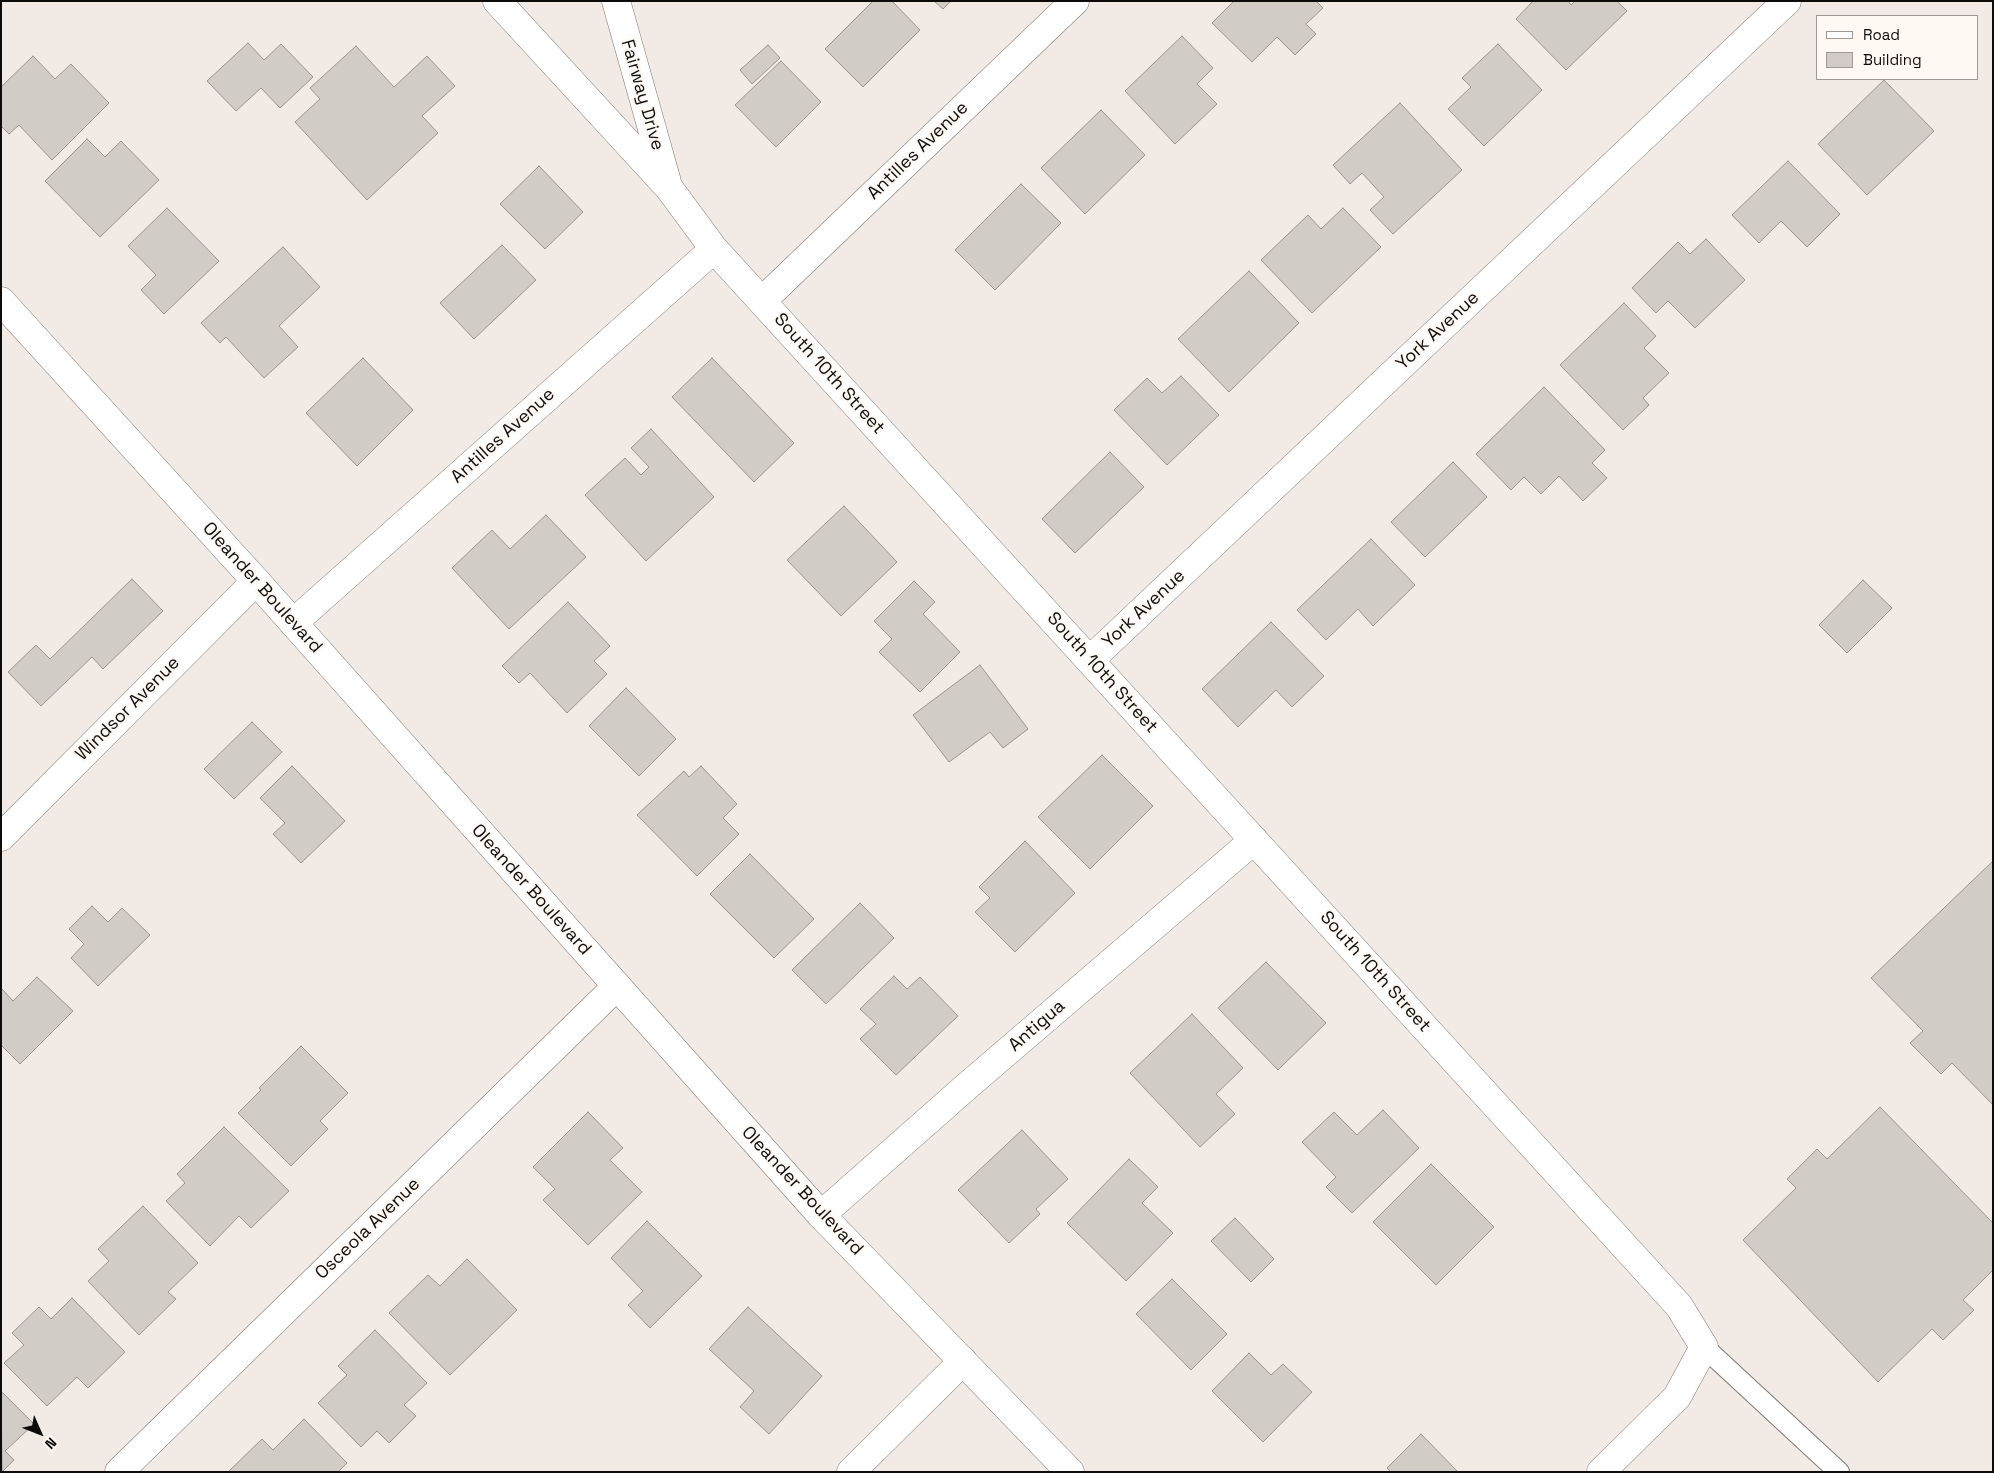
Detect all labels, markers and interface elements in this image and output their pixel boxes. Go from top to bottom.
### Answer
legend [1816,15,1979,80]
text: Road [1863,25,1900,44]
street label: Fairway Drive [616,37,668,153]
text: Building [1863,50,1922,69]
street label: Antilles Avenue [863,97,973,205]
street label: York Avenue [1392,287,1484,375]
street label: South 10th Street [769,309,889,439]
street label: Antilles Avenue [447,384,559,488]
street label: Oleander Boulevard [198,518,326,658]
street label: York Avenue [1098,565,1190,653]
street label: South 10th Street [1042,608,1162,738]
street label: Windsor Avenue [71,652,185,766]
street label: Oleander Boulevard [467,820,595,960]
street label: South 10th Street [1315,907,1435,1037]
street label: Antigua [1004,996,1070,1056]
street label: Oleander Boulevard [737,1122,867,1260]
street label: Osceola Avenue [311,1174,425,1284]
north arrow [15,1408,65,1458]
text: N [41,1434,61,1453]

